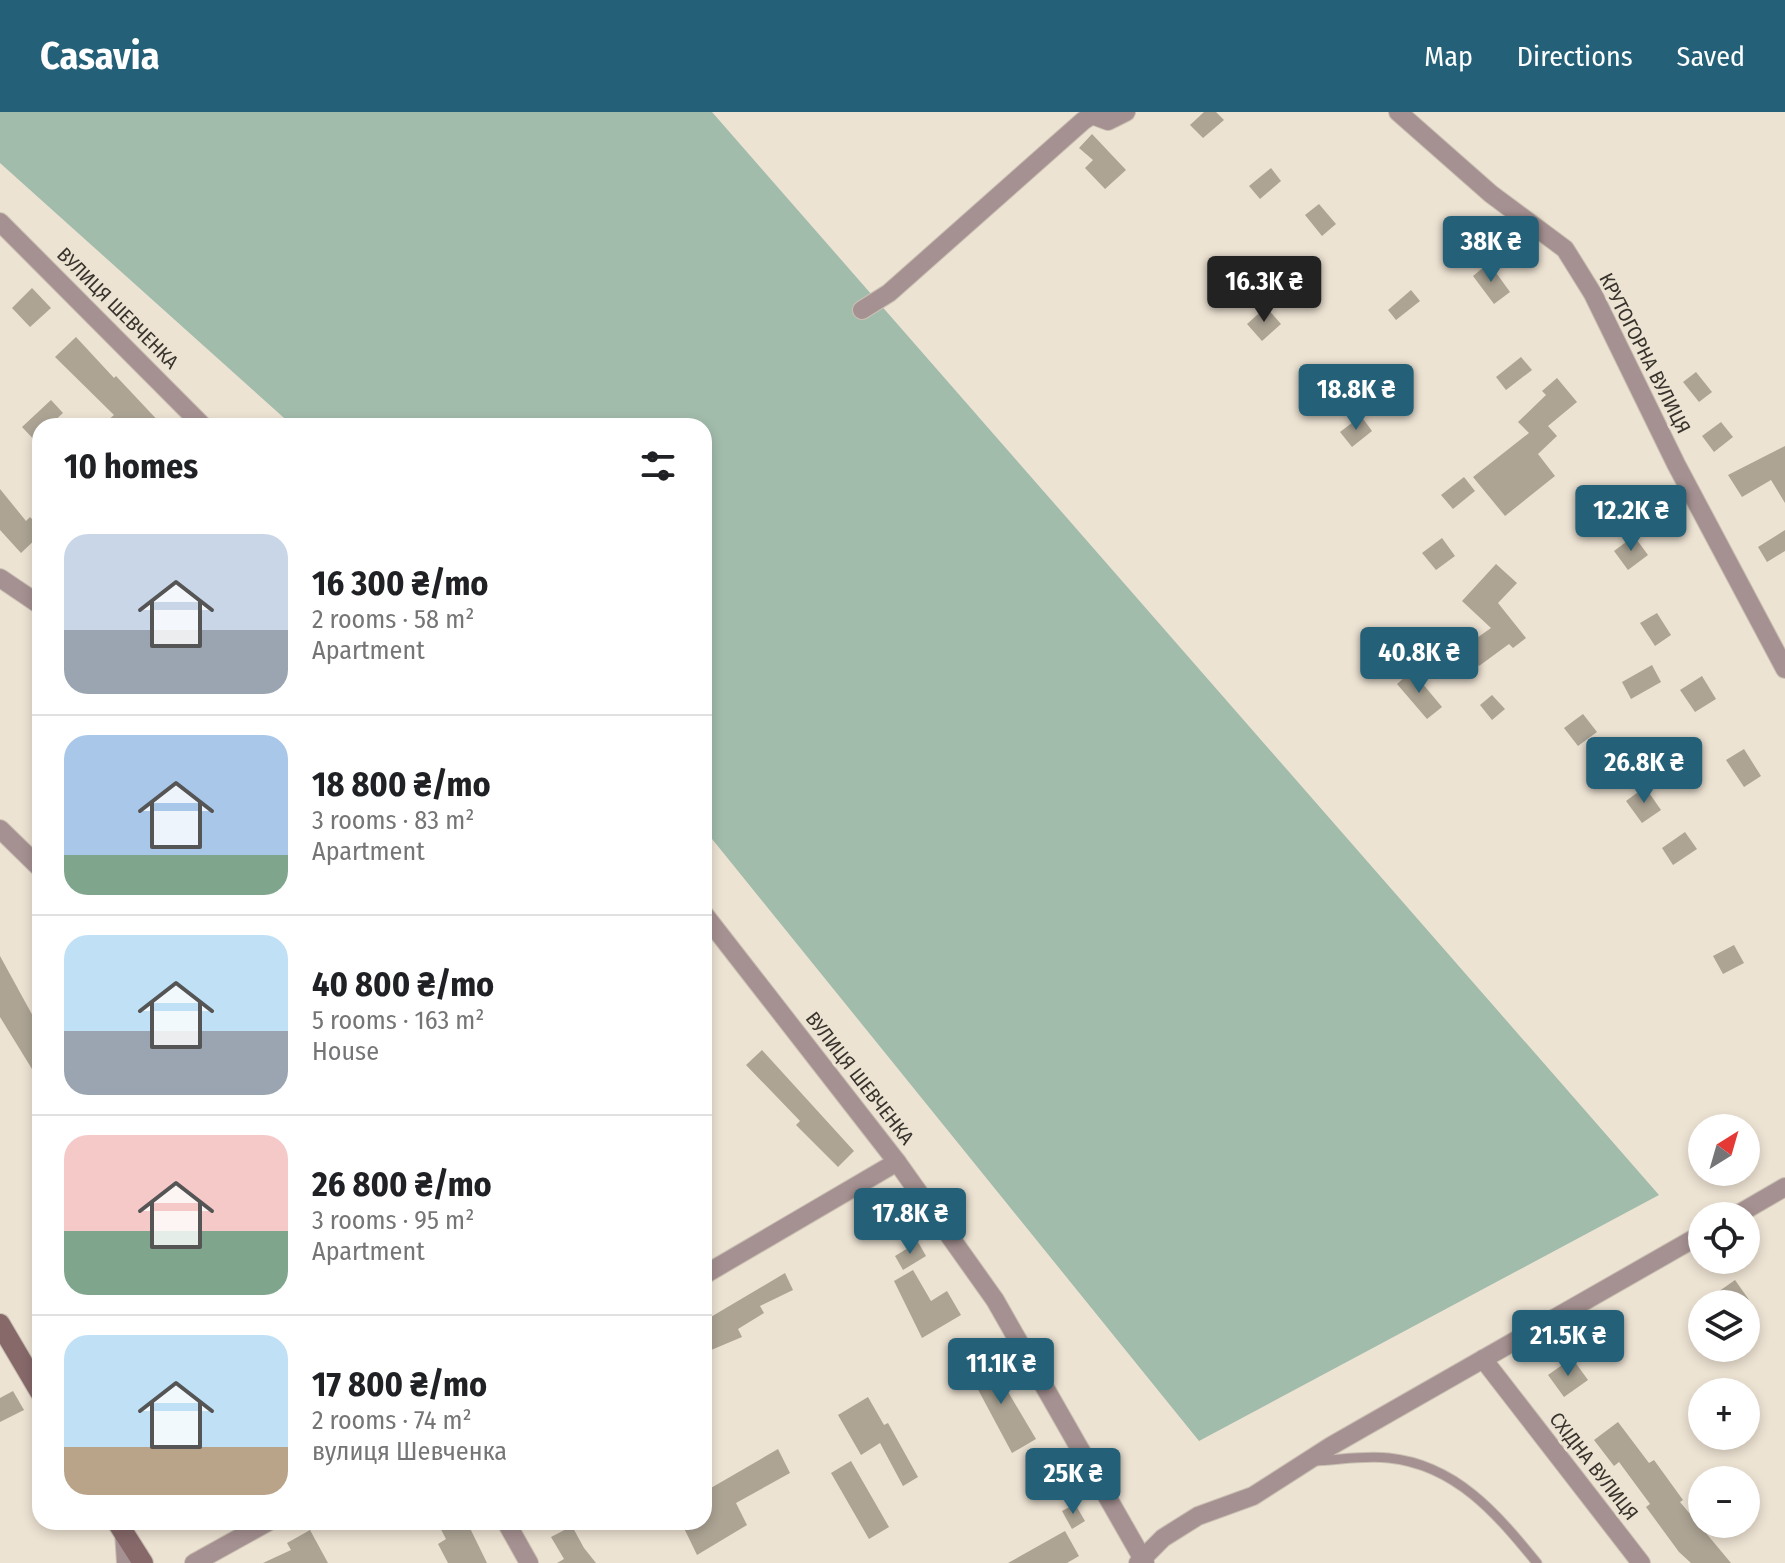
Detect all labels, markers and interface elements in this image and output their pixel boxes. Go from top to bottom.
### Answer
text: Casavia [40,33,160,79]
text: Map [1424,40,1473,73]
text: Directions [1517,40,1633,73]
text: Saved [1677,40,1745,73]
pin: 38K ₴ [1435,216,1547,284]
text: 38K ₴ [1461,226,1521,257]
street label: ВУЛИЦЯ ШЕВЧЕНКА [52,242,184,374]
pin: 16.3K ₴ [1190,256,1338,324]
text: 16.3K ₴ [1225,266,1303,297]
street label: КРУТОГОРНА ВУЛИЦЯ [1594,269,1696,437]
pin: 18.8K ₴ [1282,364,1430,432]
text: 18.8K ₴ [1317,374,1395,405]
icon: filters [636,444,680,488]
text: 10 homes [64,446,198,487]
pin: 12.2K ₴ [1557,485,1705,553]
text: 12.2K ₴ [1593,495,1669,526]
text: 16 300 ₴/mo [312,563,489,604]
icon: home [128,566,224,662]
text: 2 rooms · 58 m² [312,604,474,635]
pin: 40.8K ₴ [1345,627,1493,695]
text: Apartment [312,635,425,666]
text: 40.8K ₴ [1378,637,1460,668]
pin: 26.8K ₴ [1570,737,1718,805]
text: 26.8K ₴ [1604,747,1684,778]
text: 18 800 ₴/mo [312,764,491,805]
icon: home [128,767,224,863]
text: 3 rooms · 83 m² [312,805,474,836]
text: Apartment [312,836,425,867]
text: 40 800 ₴/mo [312,964,494,1005]
icon: home [128,967,224,1063]
text: 5 rooms · 163 m² [312,1005,485,1036]
street label: ВУЛИЦЯ ШЕВЧЕНКА [801,1007,920,1150]
text: House [312,1036,379,1067]
north arrow [1688,1114,1760,1186]
map controls [1688,1114,1760,1538]
text: 26 800 ₴/mo [312,1164,492,1205]
icon: home [128,1167,224,1263]
pin: 17.8K ₴ [836,1188,984,1256]
text: 17.8K ₴ [872,1198,948,1229]
button: locate [1688,1202,1760,1274]
text: 3 rooms · 95 m² [312,1205,474,1236]
text: Apartment [312,1236,425,1267]
button: layers [1688,1290,1760,1362]
pin: 21.5K ₴ [1494,1310,1642,1378]
text: 21.5K ₴ [1530,1320,1606,1351]
pin: 11.1K ₴ [927,1338,1075,1406]
text: 11.1K ₴ [966,1348,1036,1379]
text: 17 800 ₴/mo [312,1364,487,1405]
icon: home [128,1367,224,1463]
button: + [1688,1378,1760,1450]
text: 2 rooms · 74 m² [312,1405,472,1436]
street label: СХІДНА ВУЛИЦЯ [1544,1407,1644,1525]
text: вулиця Шевченка [312,1436,507,1467]
pin: 25K ₴ [1017,1448,1129,1516]
text: 25K ₴ [1043,1458,1103,1489]
button: − [1688,1466,1760,1538]

